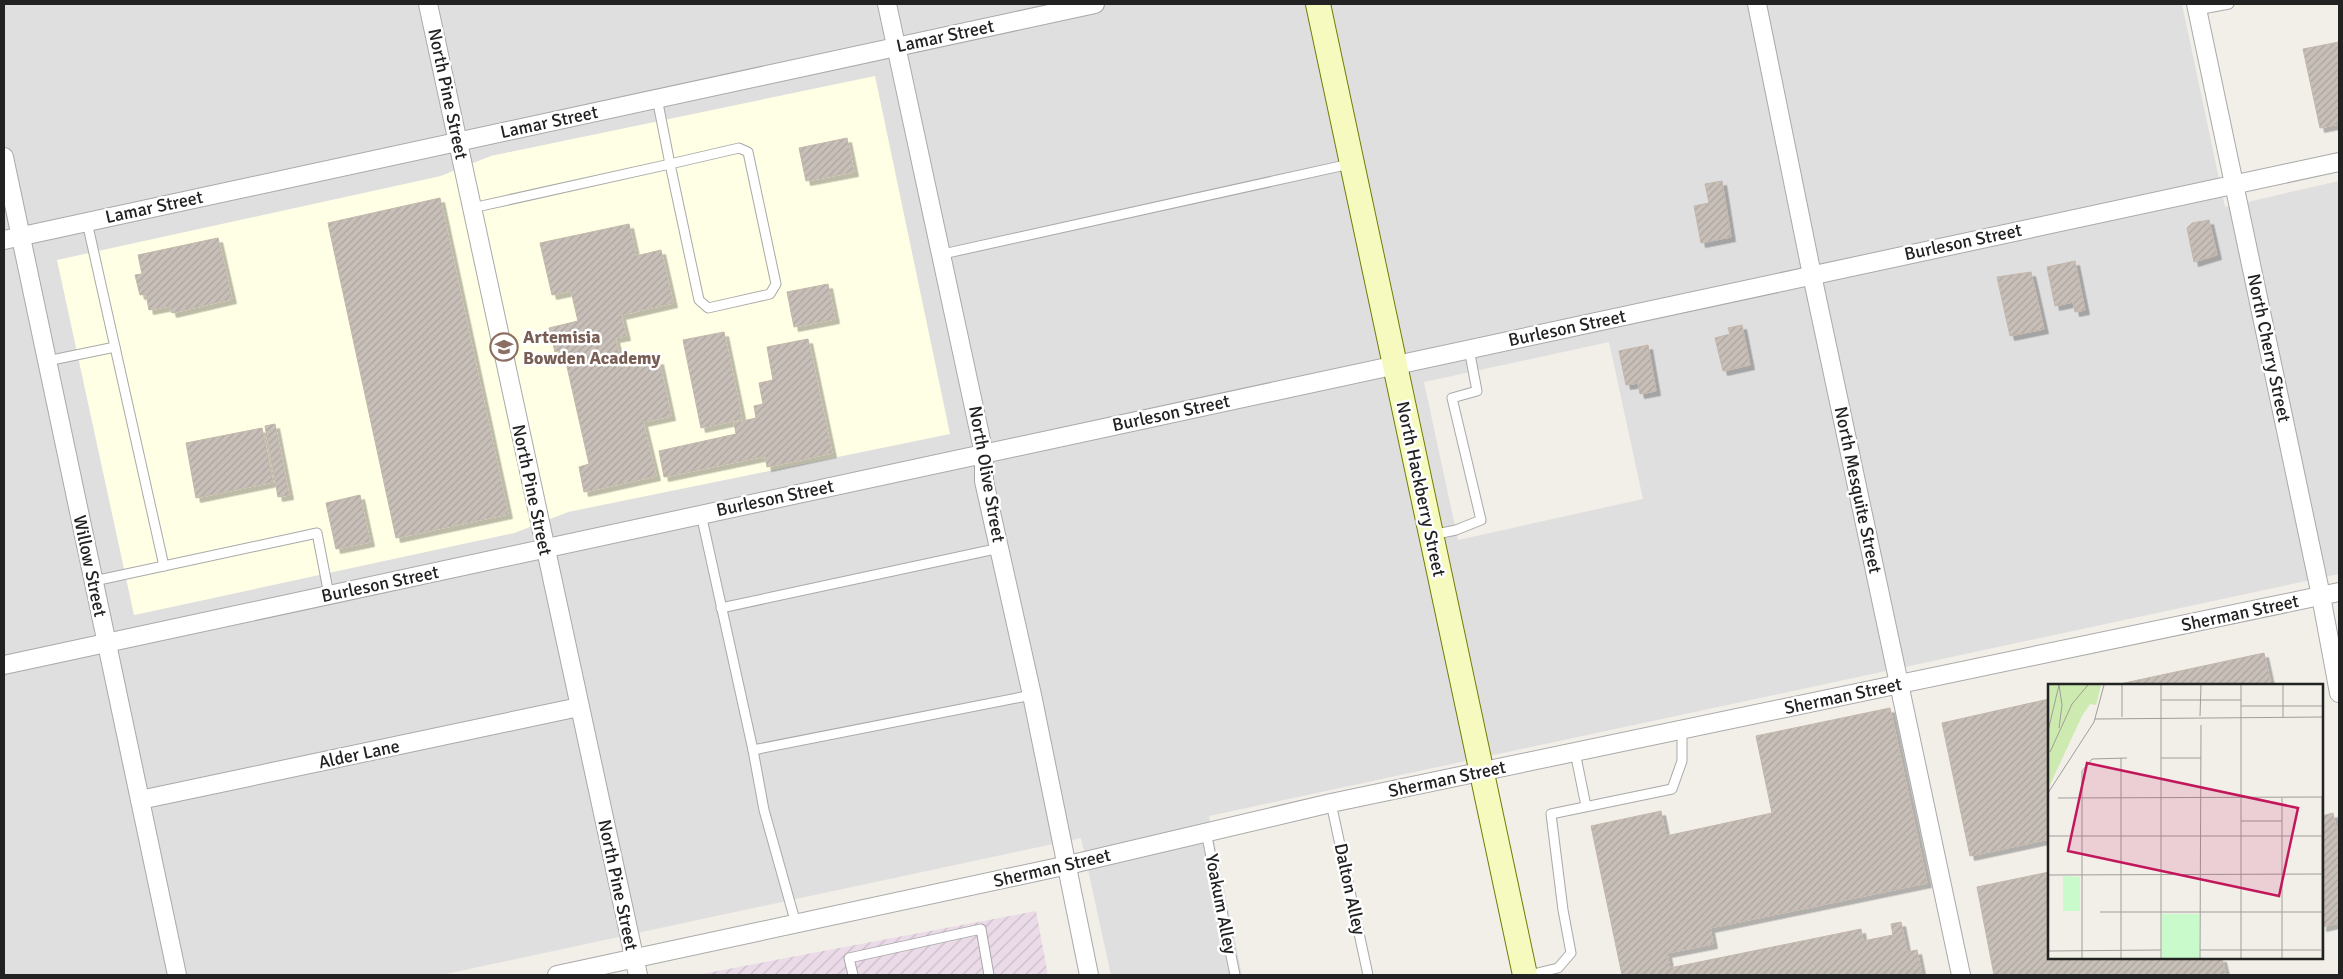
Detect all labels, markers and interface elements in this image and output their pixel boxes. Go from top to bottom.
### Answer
street label: Lamar Street [894,15,996,57]
street label: North Pine Street [423,26,473,162]
street label: Lamar Street [498,101,600,143]
street label: Lamar Street [103,186,205,228]
street label: Burleson Street [1902,219,2024,265]
street label: North Cherry Street [2243,272,2295,424]
street label: Burleson Street [1506,305,1628,351]
place label: Artemisia Bowden Academy [523,326,660,369]
school or university icon: Artemisia Bowden Academy [489,332,519,362]
street label: Burleson Street [1110,390,1232,436]
street label: North Hackberry Street [1392,399,1450,579]
street label: North Olive Street [964,404,1010,544]
street label: North Mesquite Street [1830,404,1886,576]
street label: North Pine Street [507,422,557,558]
street label: Burleson Street [714,475,836,521]
street label: Willow Street [68,513,112,619]
street label: Burleson Street [319,561,441,607]
street label: Sherman Street [2179,590,2301,636]
street label: Sherman Street [1782,673,1904,719]
inset map [2048,684,2323,959]
street label: Alder Lane [316,735,402,773]
street label: Sherman Street [1386,756,1508,802]
street label: North Pine Street [593,817,643,953]
street label: Dalton Alley [1330,841,1371,937]
street label: Sherman Street [991,844,1113,892]
street label: Yoakum Alley [1201,852,1242,957]

